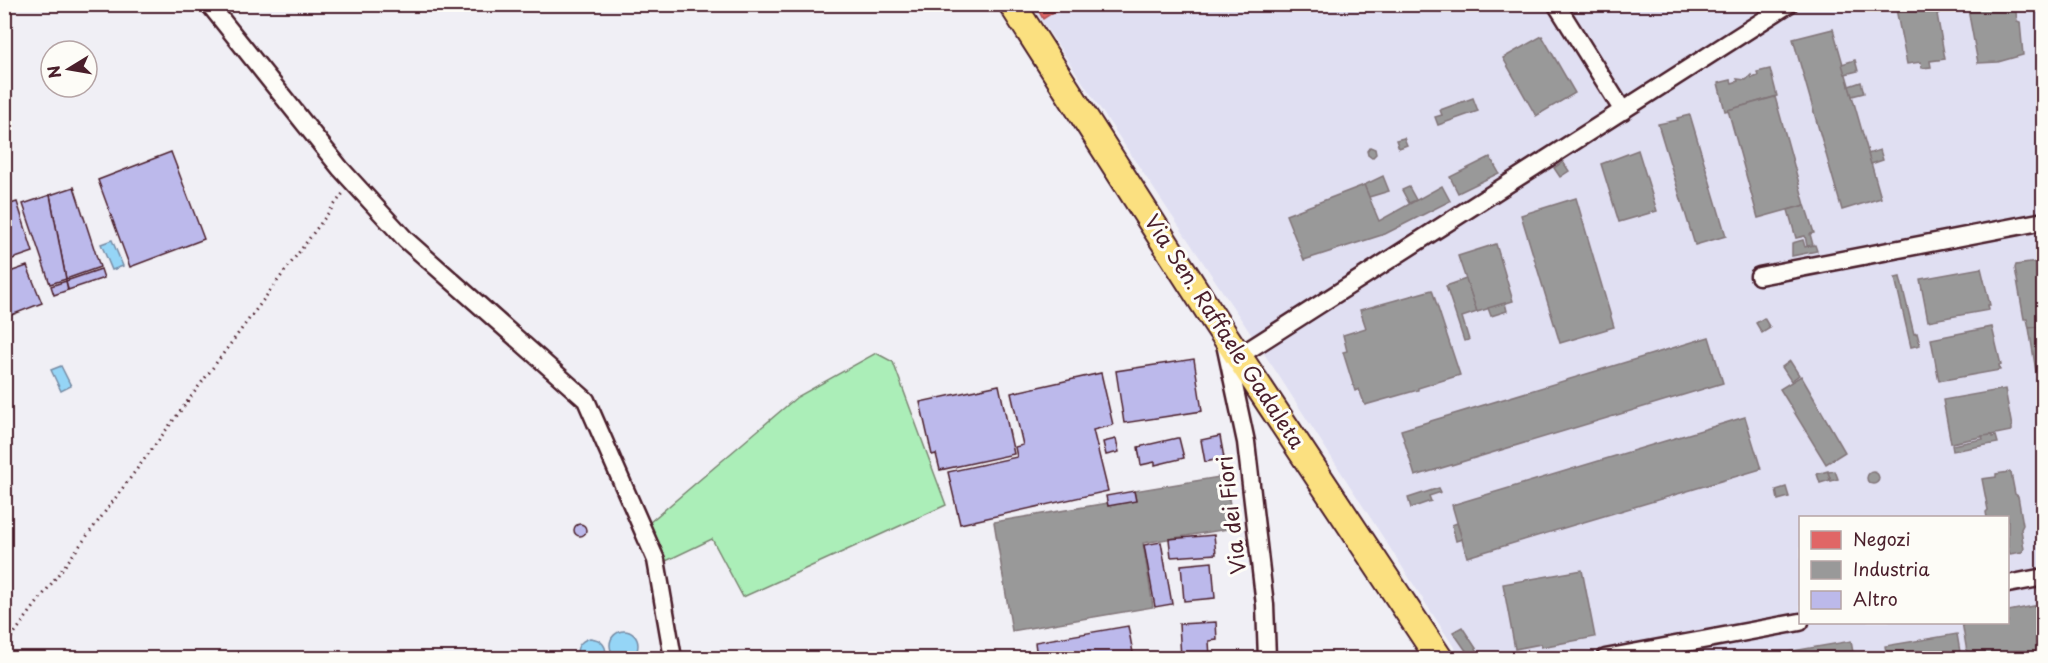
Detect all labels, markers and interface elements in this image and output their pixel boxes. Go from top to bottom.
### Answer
north arrow [39,39,99,99]
text: N [40,64,66,81]
street label: Via Sen. Raffaele Gadaleta [1138,207,1314,455]
street label: Via dei Fiori [1207,454,1253,576]
legend [1799,516,2009,624]
text: Negozi [1853,525,1911,552]
text: Industria [1853,555,1930,582]
text: Altro [1853,585,1898,612]

